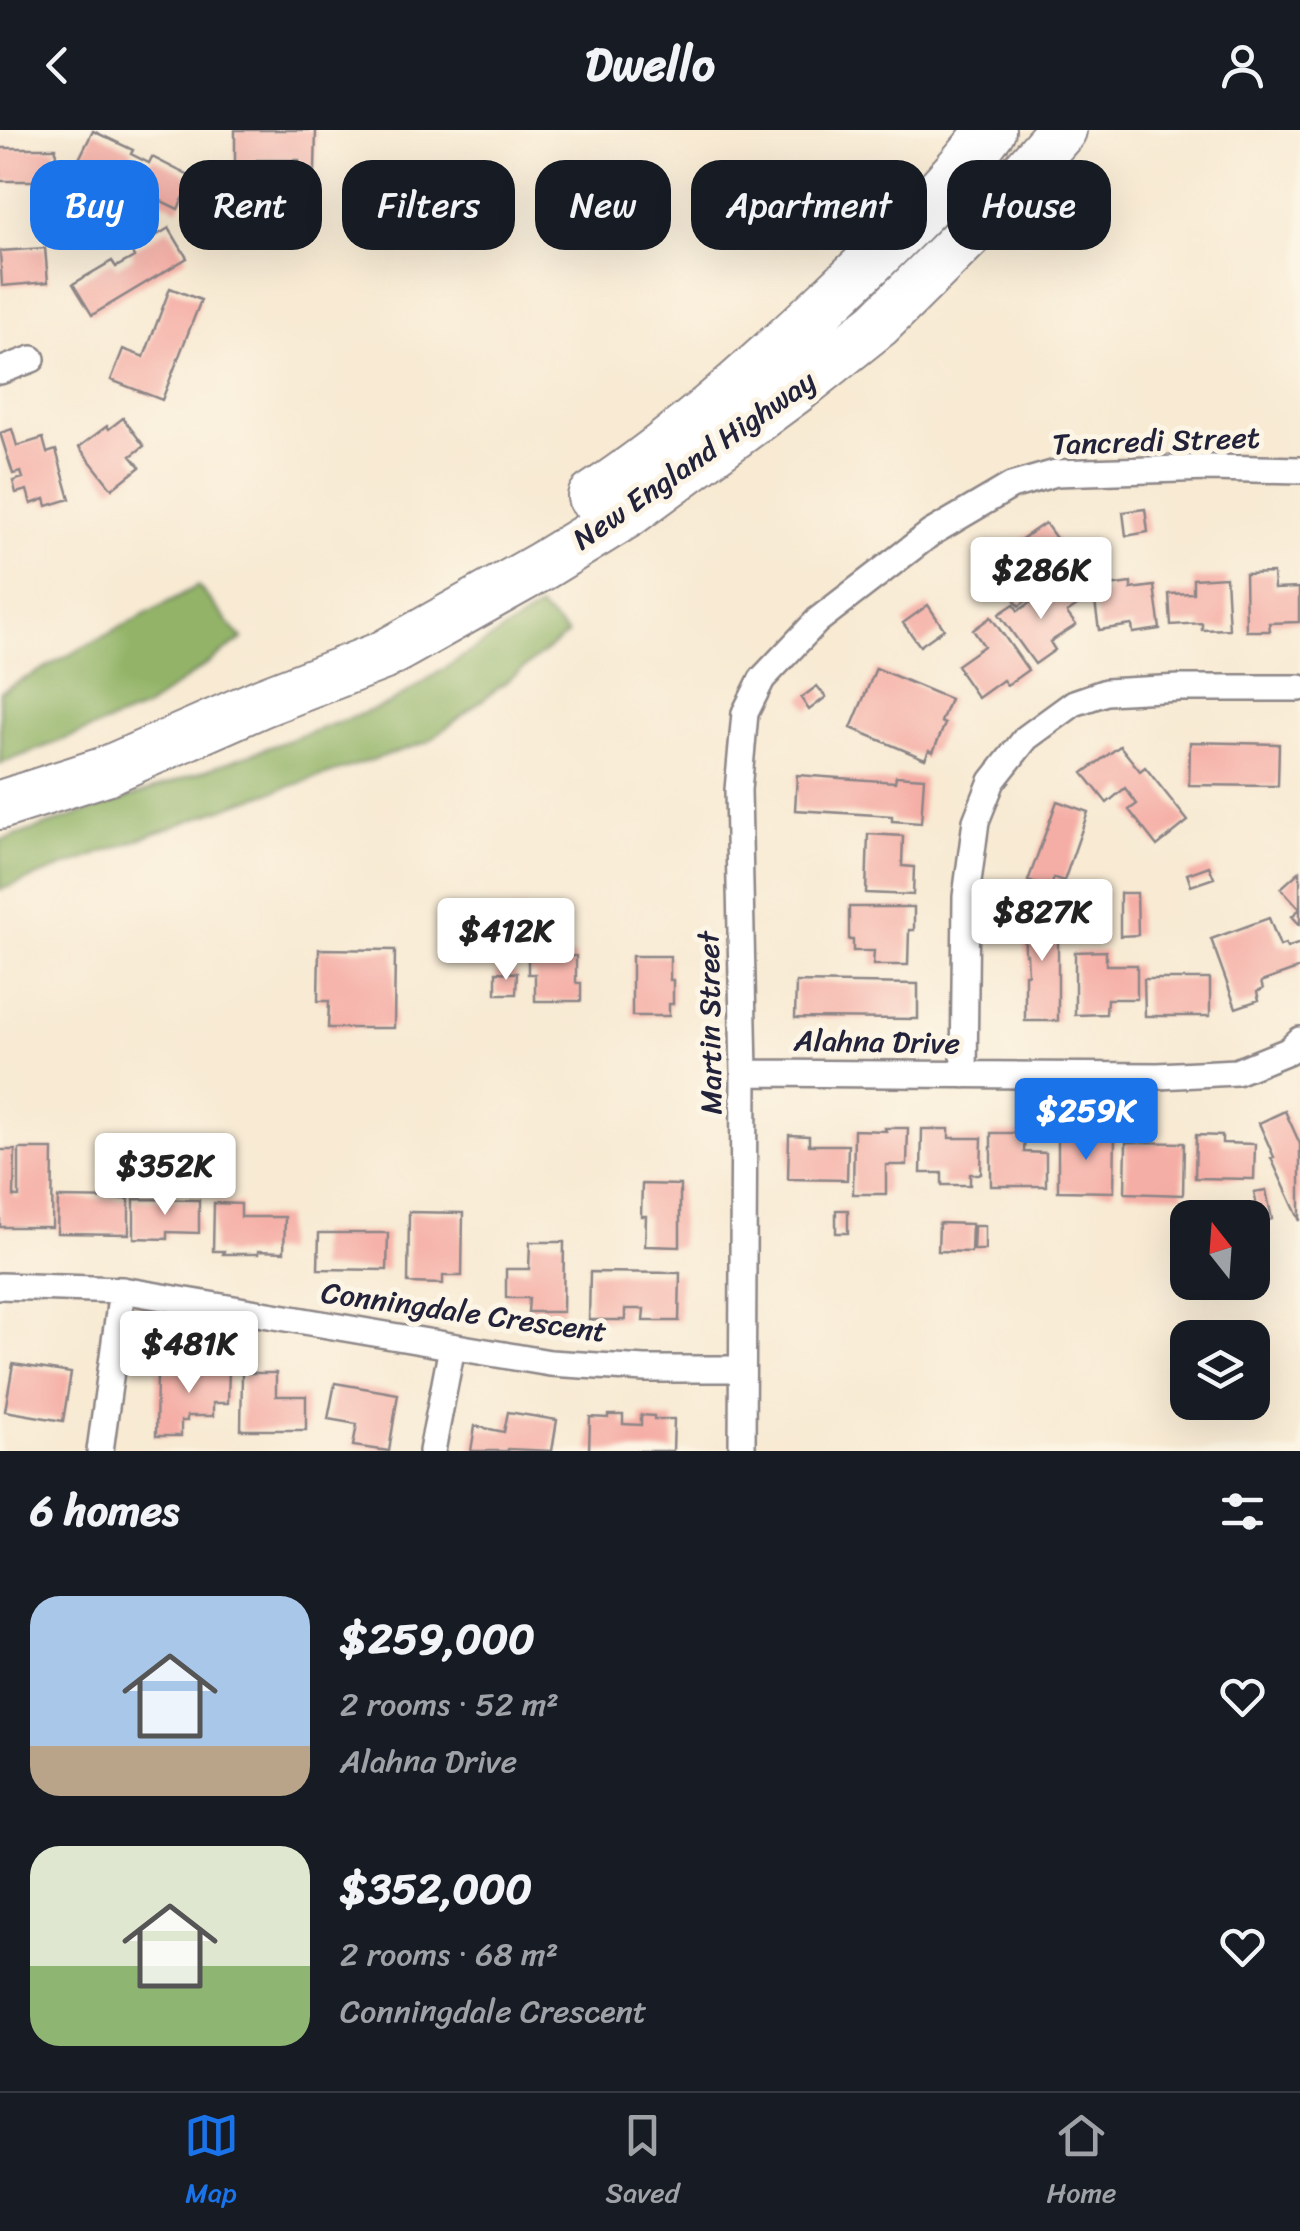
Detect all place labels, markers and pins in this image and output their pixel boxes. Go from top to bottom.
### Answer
pin: $286K [971,537,1111,622]
pin: $827K [972,879,1112,964]
pin: $412K [436,898,576,983]
pin: $259K [1016,1078,1156,1163]
pin: $352K [95,1133,235,1218]
pin: $481K [119,1311,259,1396]

